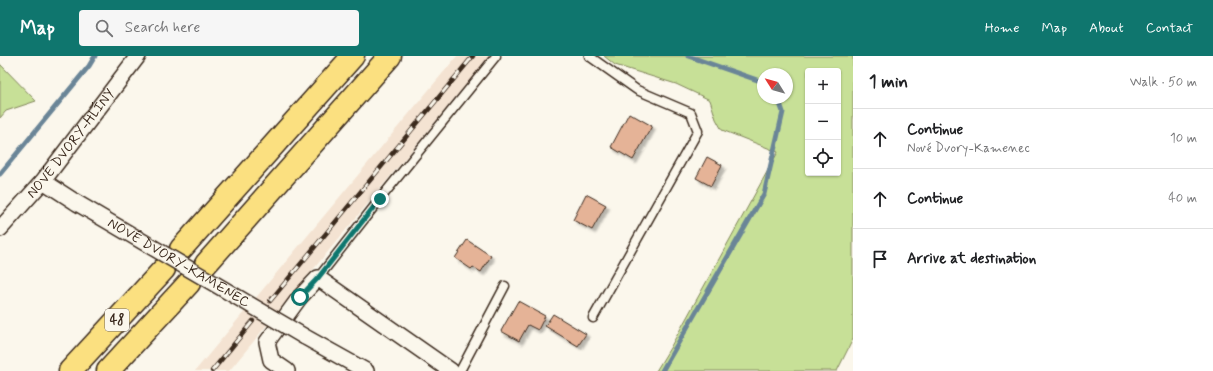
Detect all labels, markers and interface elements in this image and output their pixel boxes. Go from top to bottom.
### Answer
search box [79,10,359,46]
text: Map [20,16,55,41]
icon: search [93,17,115,39]
text: Search here [125,18,200,38]
text: Home [985,19,1019,37]
text: Map [1041,19,1067,37]
text: About [1089,19,1124,37]
text: Contact [1146,19,1193,37]
north arrow [757,68,793,104]
map controls [805,68,841,176]
button: + [805,68,841,104]
text: 1 min [869,71,908,93]
text: Walk · 50 m [1130,74,1197,91]
street label: NOVÉ DVORY-HLÍNY [23,85,119,202]
button: − [805,104,841,140]
text: Continue [907,120,963,140]
icon: ahead [869,128,891,150]
text: 10 m [1170,130,1197,147]
button: locate [805,140,841,176]
text: Nové Dvory-Kamenec [907,140,1030,157]
icon: ahead [869,188,891,210]
text: Continue [907,189,963,209]
route end [371,190,389,208]
text: 40 m [1168,190,1197,207]
street label: NOVÉ DVORY-KAMENEC [104,214,253,312]
icon: arrive [869,248,891,270]
text: Arrive at destination [907,249,1036,269]
route start [291,288,309,306]
road number: 48 [105,309,129,331]

